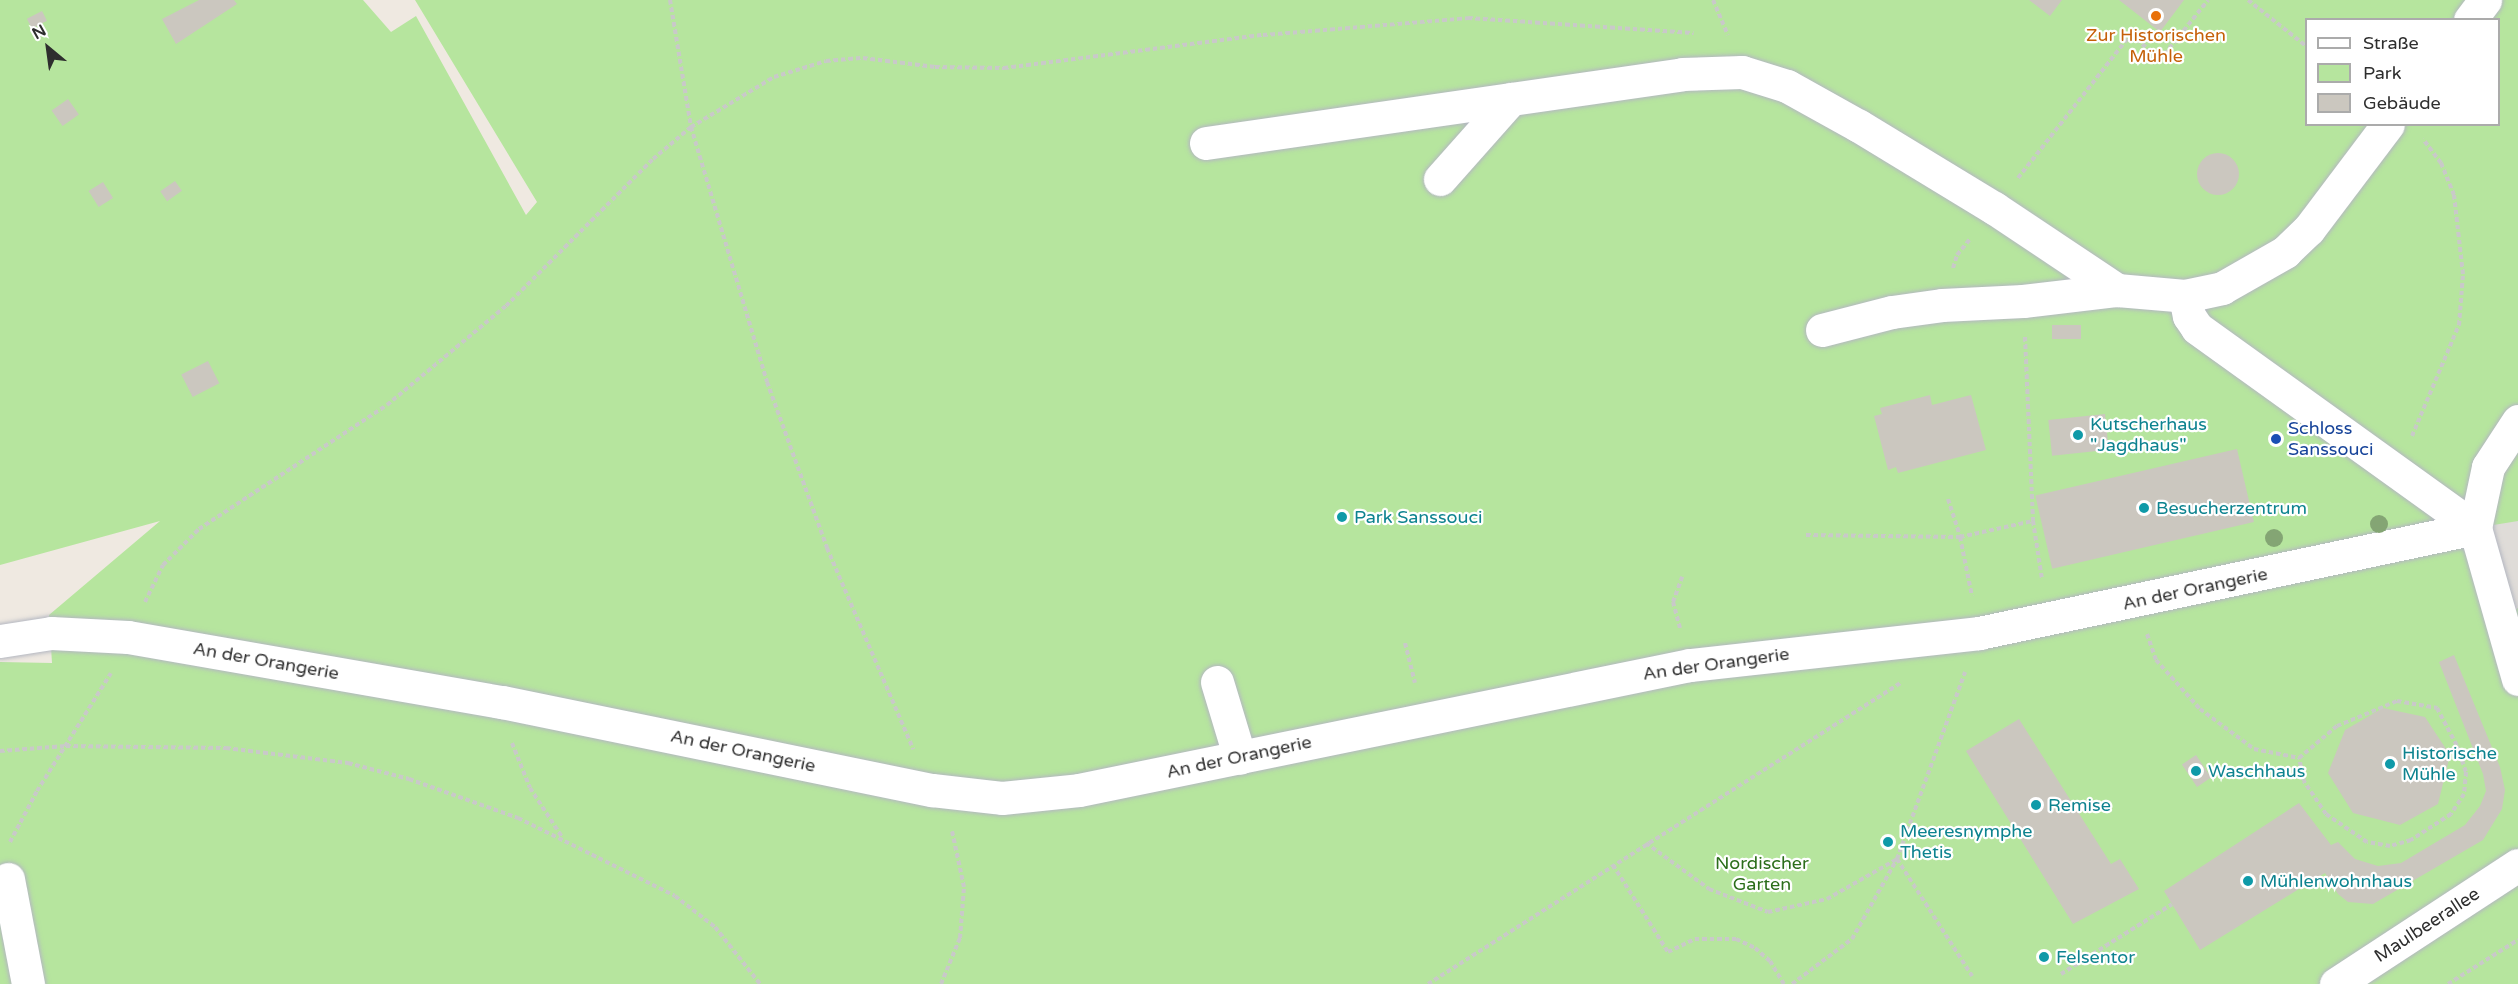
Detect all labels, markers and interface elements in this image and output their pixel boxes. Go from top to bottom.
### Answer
marker: Zur Historischen Mühle [2149,9,2163,23]
north arrow [18,18,78,78]
legend [2305,18,2500,126]
text: N [29,20,50,44]
place label: Zur Historischen Mühle [2086,25,2226,68]
text: Straße [2363,32,2419,54]
text: Park [2363,62,2401,84]
text: Gebäude [2363,92,2441,114]
place label: Kutscherhaus "Jagdhaus" [2090,414,2207,456]
place label: Schloss Sanssouci [2288,418,2373,460]
marker: Kutscherhaus "Jagdhaus" [2071,428,2085,442]
marker: Schloss Sanssouci [2269,432,2283,446]
place label: Besucherzentrum [2156,497,2307,519]
marker: Besucherzentrum [2137,501,2151,515]
place label: Park Sanssouci [1354,506,1483,528]
marker: Park Sanssouci [1335,510,1349,524]
street label: An der Orangerie [2121,563,2269,615]
street label: An der Orangerie [191,638,341,684]
street label: An der Orangerie [1641,643,1791,685]
street label: An der Orangerie [669,725,817,777]
street label: An der Orangerie [1165,731,1313,783]
place label: Historische Mühle [2402,743,2497,786]
marker: Historische Mühle [2383,757,2397,771]
place label: Waschhaus [2208,760,2305,782]
marker: Waschhaus [2189,764,2203,778]
place label: Remise [2048,794,2111,816]
marker: Remise [2029,798,2043,812]
place label: Meeresnymphe Thetis [1900,821,2032,864]
marker: Meeresnymphe Thetis [1881,835,1895,849]
park label: Nordischer Garten [1715,853,1809,896]
place label: Mühlenwohnhaus [2260,870,2412,892]
marker: Mühlenwohnhaus [2241,874,2255,888]
street label: Maulbeerallee [2370,883,2484,967]
place label: Felsentor [2056,946,2135,968]
marker: Felsentor [2037,950,2051,964]

